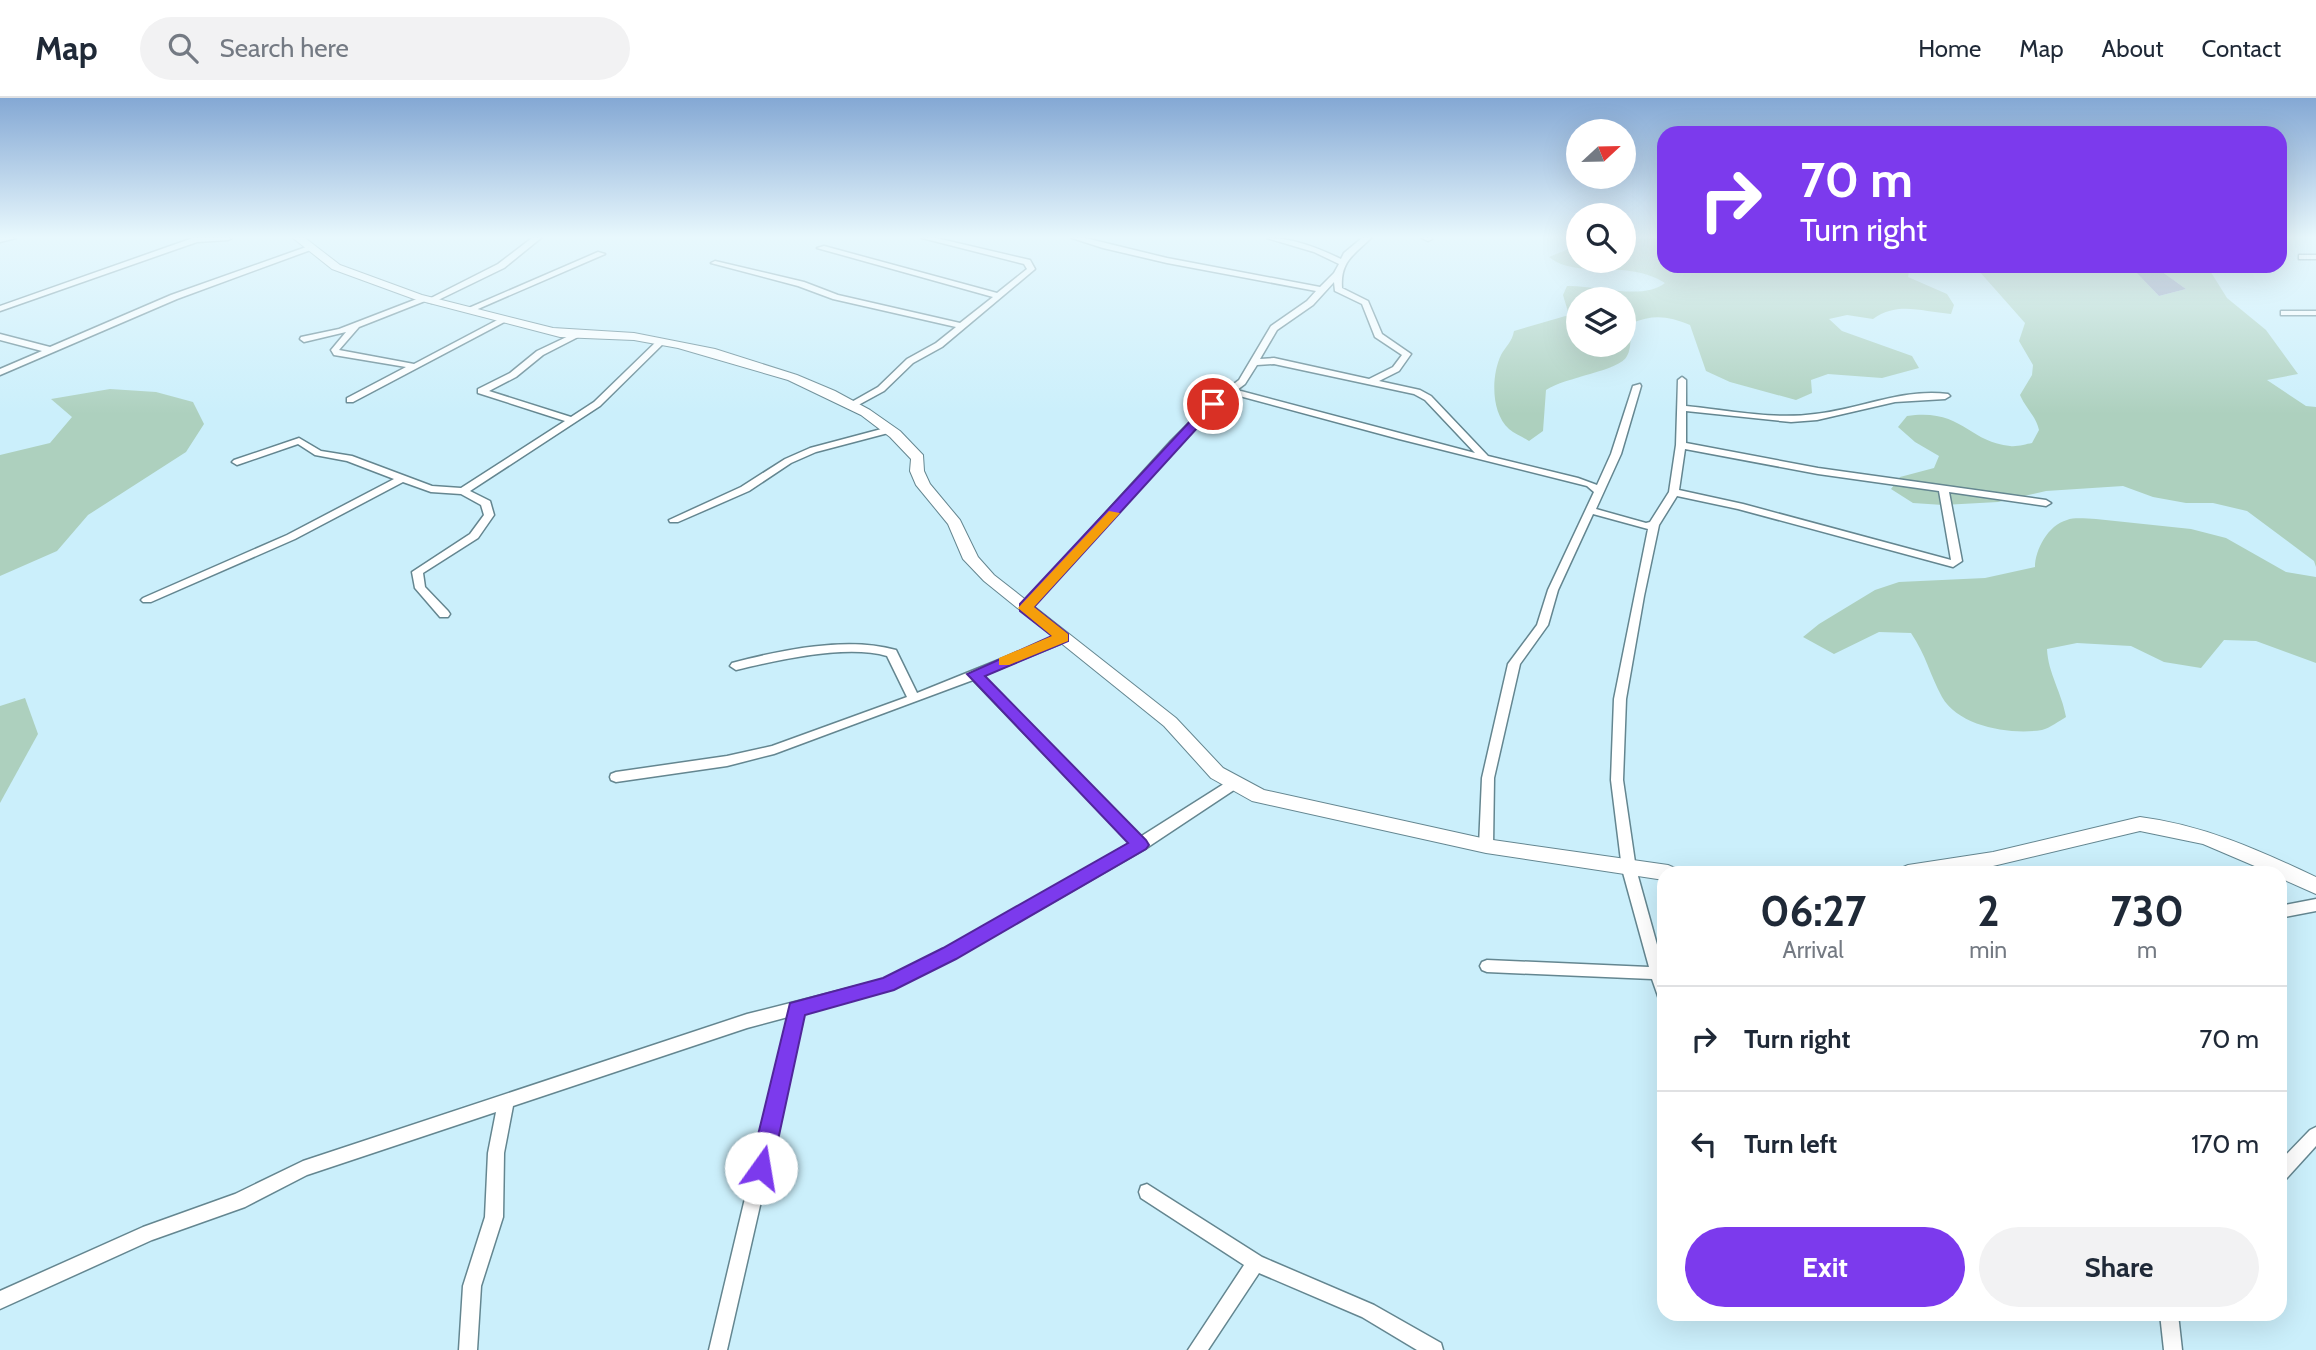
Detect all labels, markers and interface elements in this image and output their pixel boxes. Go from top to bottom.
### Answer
search box [140,17,630,80]
text: Map [35,28,98,68]
icon: search [164,29,202,67]
text: Search here [220,32,349,64]
text: Home [1918,34,1981,63]
text: Map [2019,34,2064,63]
text: About [2102,34,2164,63]
text: Contact [2202,34,2281,63]
north arrow [1566,119,1636,189]
map controls [1566,119,1636,357]
text: 70 m [1800,150,1913,209]
icon: right [1685,154,1776,245]
button: search [1566,203,1636,273]
text: Turn right [1800,210,1927,249]
button: layers [1566,287,1636,357]
pin [1183,374,1243,434]
icon: arrive [1194,385,1232,423]
text: 06:27 [1760,885,1866,937]
text: 2 [1977,885,1999,937]
text: 730 [2110,885,2184,937]
text: Arrival [1783,936,1844,964]
text: min [1969,936,2007,964]
text: m [2137,936,2157,964]
icon: right [1685,1020,1723,1058]
text: Turn right [1744,1023,1850,1055]
text: 70 m [2199,1023,2259,1055]
icon: left [1685,1125,1723,1163]
text: Turn left [1744,1128,1837,1160]
text: 170 m [2191,1128,2259,1160]
position arrow [724,1131,798,1205]
button: Exit [1685,1227,1965,1307]
button: Share [1979,1227,2259,1307]

